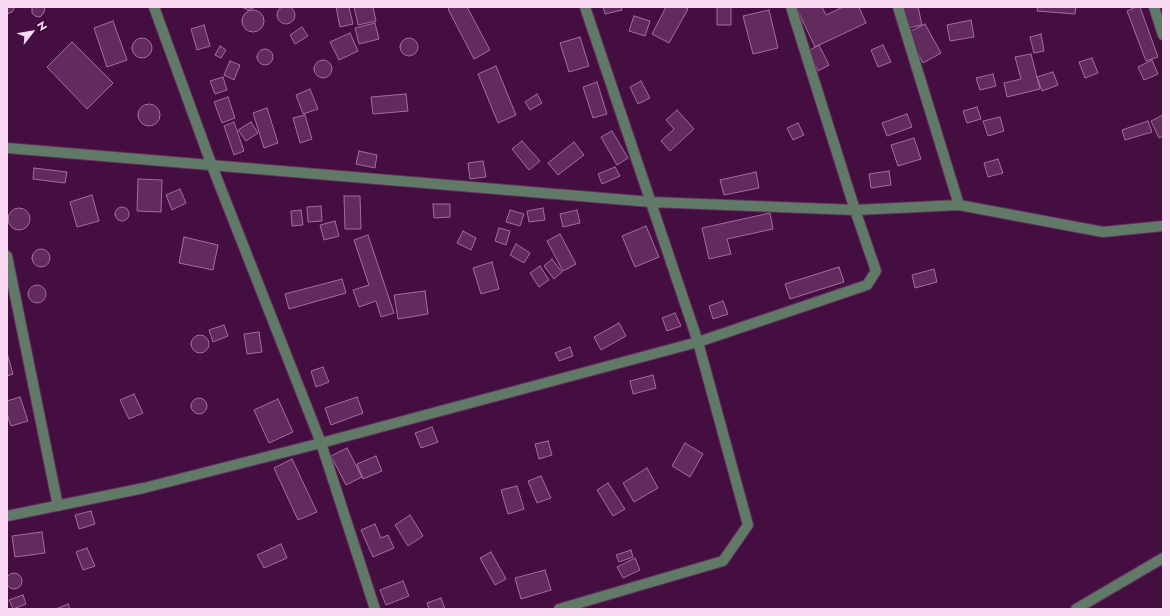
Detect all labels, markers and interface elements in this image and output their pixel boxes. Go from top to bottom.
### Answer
north arrow [12,12,52,52]
text: N [33,18,51,34]

